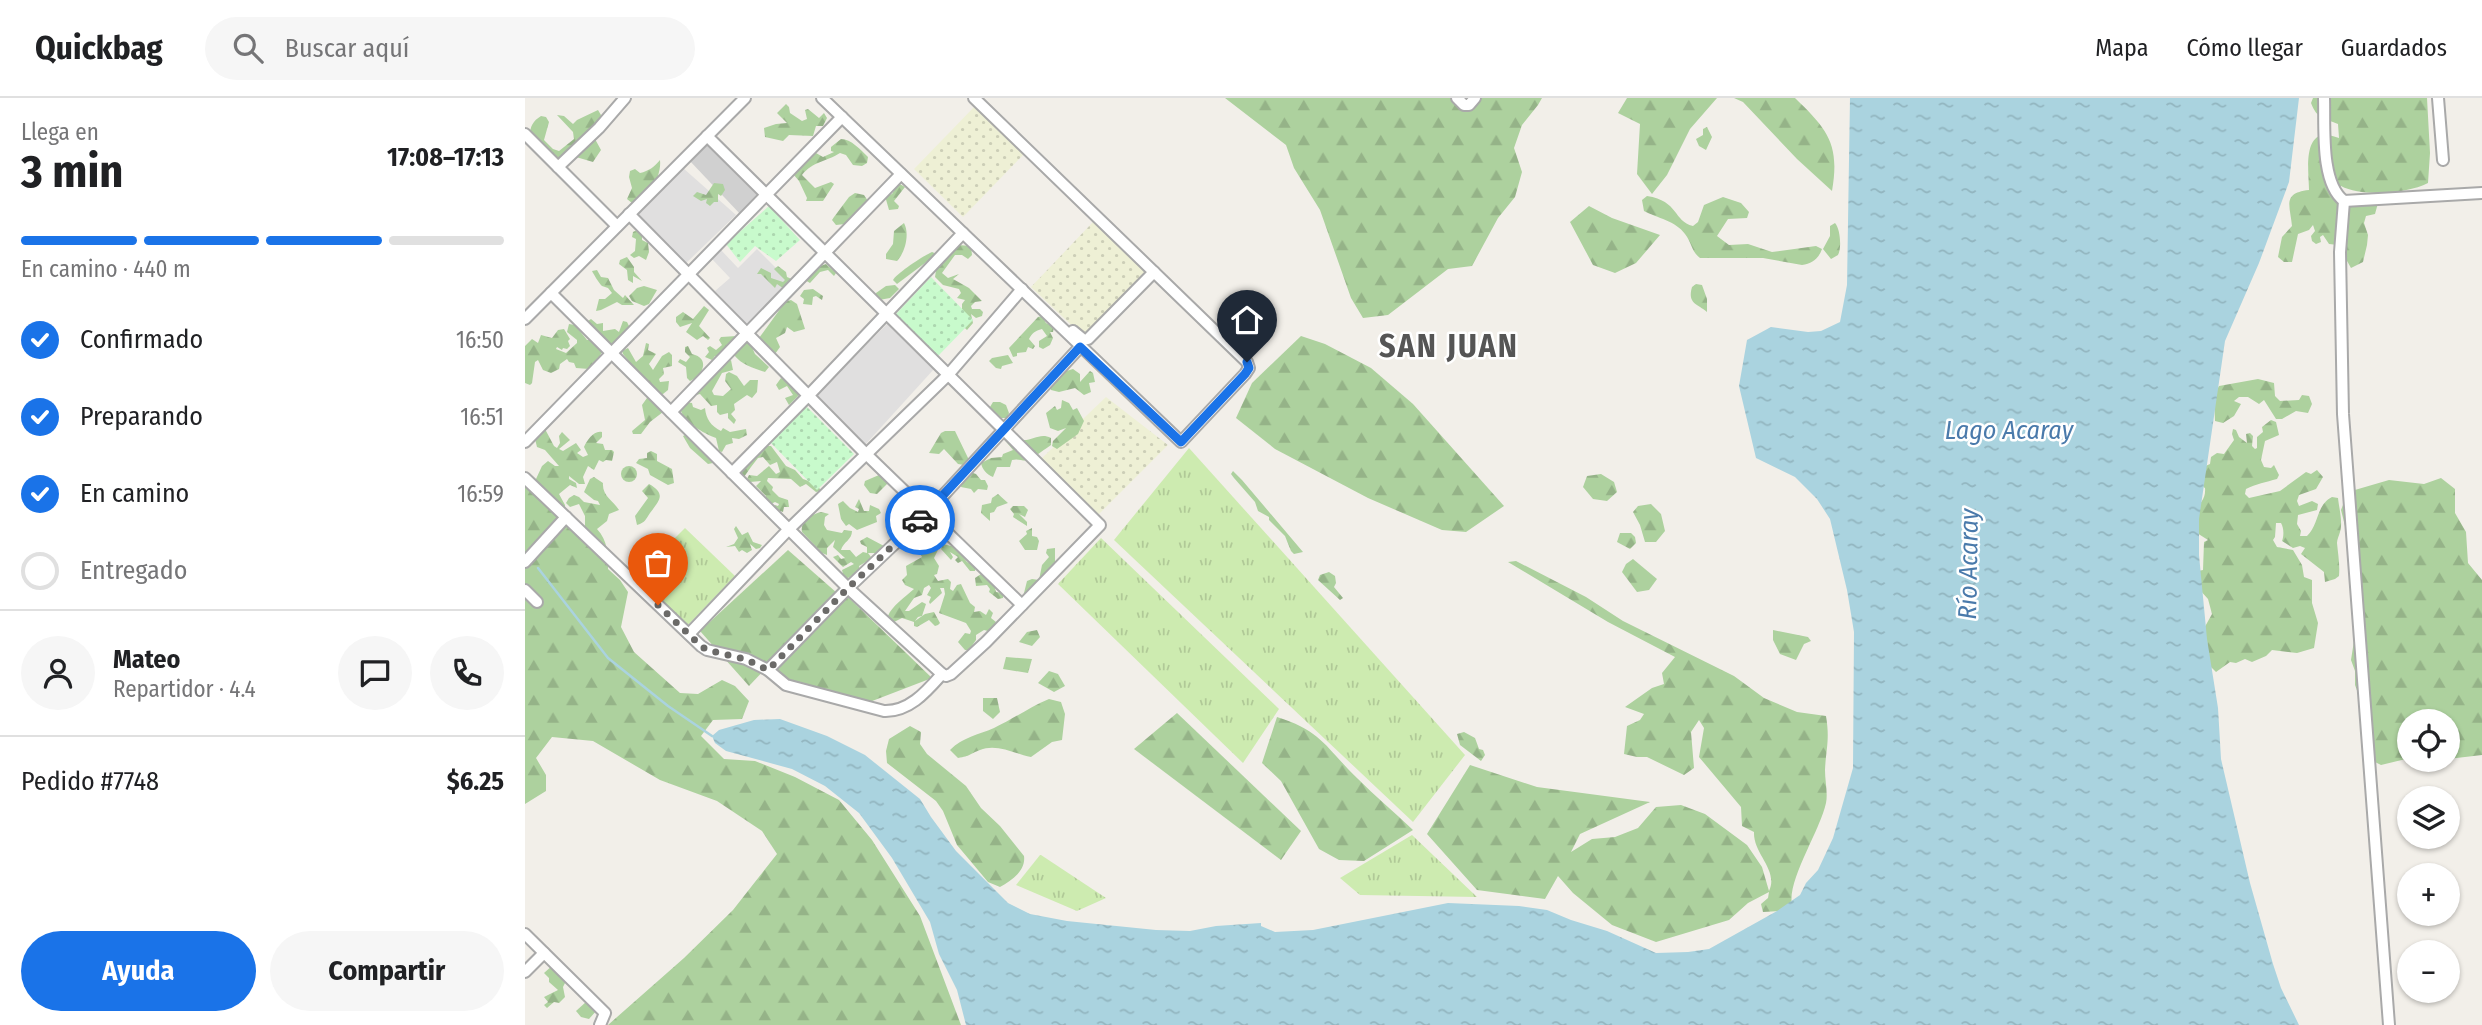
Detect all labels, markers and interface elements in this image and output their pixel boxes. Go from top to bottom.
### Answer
search box [205,17,695,80]
text: Quickbag [35,28,163,68]
icon: search [229,29,267,67]
text: Buscar aquí [285,33,409,64]
text: Mapa [2095,34,2148,62]
text: Cómo llegar [2186,34,2303,62]
text: Guardados [2341,34,2447,62]
text: Llega en [21,118,99,146]
text: 17:08–17:13 [387,142,504,173]
text: 3 min [21,144,123,199]
text: En camino · 440 m [21,255,191,283]
pin [1217,290,1277,362]
icon: home [1228,301,1266,339]
icon: check [21,321,59,359]
text: Confirmado [80,324,203,355]
text: 16:50 [456,326,504,354]
district label: SAN JUAN [1379,327,1519,365]
icon: check [21,398,59,436]
text: Preparando [80,401,203,432]
text: 16:51 [460,403,504,431]
water label: Lago Acaray [1945,415,2075,446]
icon: check [21,475,59,513]
text: En camino [80,478,189,509]
text: 16:59 [457,480,504,508]
courier [885,485,955,555]
icon: car [901,501,939,539]
water label: Río Acaray [1952,507,1985,620]
pin [628,533,688,605]
icon: bag [639,544,677,582]
text: Entregado [80,555,187,586]
button: person [21,636,95,710]
button: chat [338,636,412,710]
button: phone [430,636,504,710]
text: Mateo [113,644,180,675]
text: Repartidor · 4.4 [113,675,256,703]
map controls [2397,709,2460,1003]
button: locate [2397,709,2460,772]
text: Pedido #7748 [21,766,159,797]
text: $6.25 [447,766,504,797]
button: layers [2397,786,2460,849]
button: + [2397,863,2460,926]
button: Ayuda [21,931,256,1011]
button: Compartir [270,931,504,1011]
button: − [2397,940,2460,1003]

